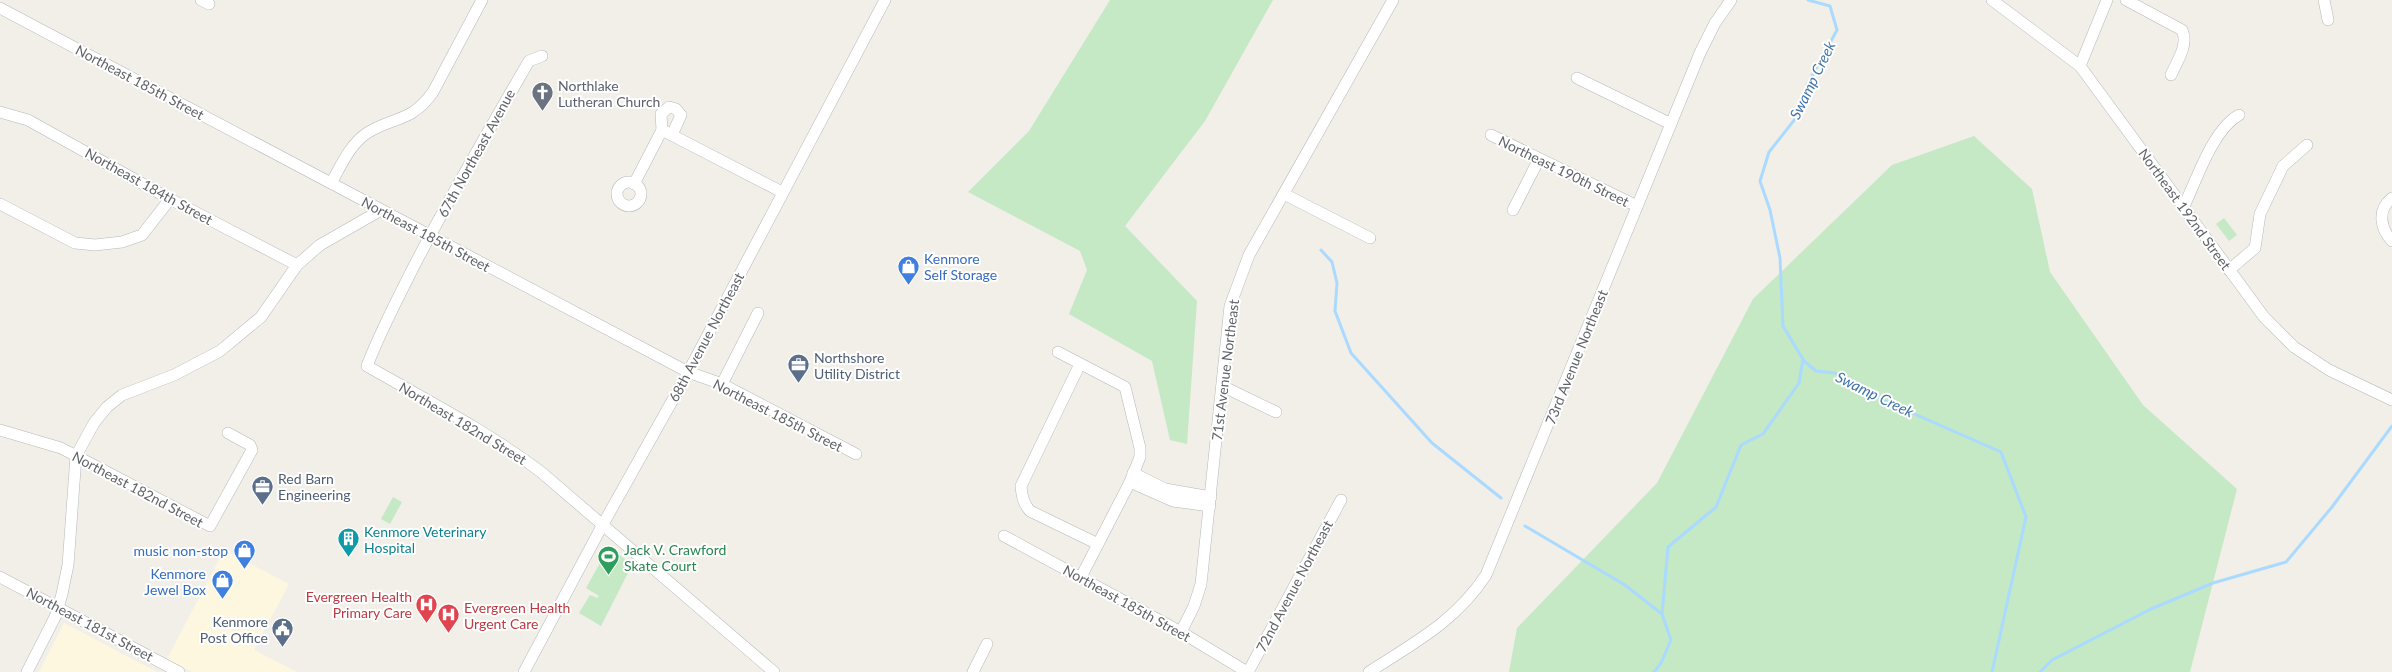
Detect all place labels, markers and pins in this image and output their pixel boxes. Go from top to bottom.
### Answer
place label: Northlake Lutheran Church [558,77,660,110]
church icon: Northlake Lutheran Church [530,80,556,113]
place label: Kenmore Self Storage [924,250,997,283]
shop icon: Kenmore Self Storage [895,253,921,286]
place label: Northshore Utility District [814,349,900,382]
office icon: Northshore Utility District [785,352,811,385]
place label: Red Barn Engineering [278,470,351,503]
office icon: Red Barn Engineering [250,473,276,506]
place label: Kenmore Veterinary Hospital [364,523,487,556]
building icon: Kenmore Veterinary Hospital [336,526,362,559]
shop icon: music non-stop [231,537,257,570]
place label: Jack V. Crawford Skate Court [624,541,726,574]
place label: music non-stop [133,542,228,559]
sports icon: Jack V. Crawford Skate Court [596,544,622,577]
place label: Kenmore Jewel Box [144,565,206,598]
shop icon: Kenmore Jewel Box [209,568,235,601]
place label: Evergreen Health Primary Care [306,588,412,621]
hospital icon: Evergreen Health Primary Care [414,591,440,624]
place label: Evergreen Health Urgent Care [464,599,570,632]
hospital icon: Evergreen Health Urgent Care [436,602,462,635]
place label: Kenmore Post Office [200,613,268,646]
public building icon: Kenmore Post Office [270,616,296,649]

